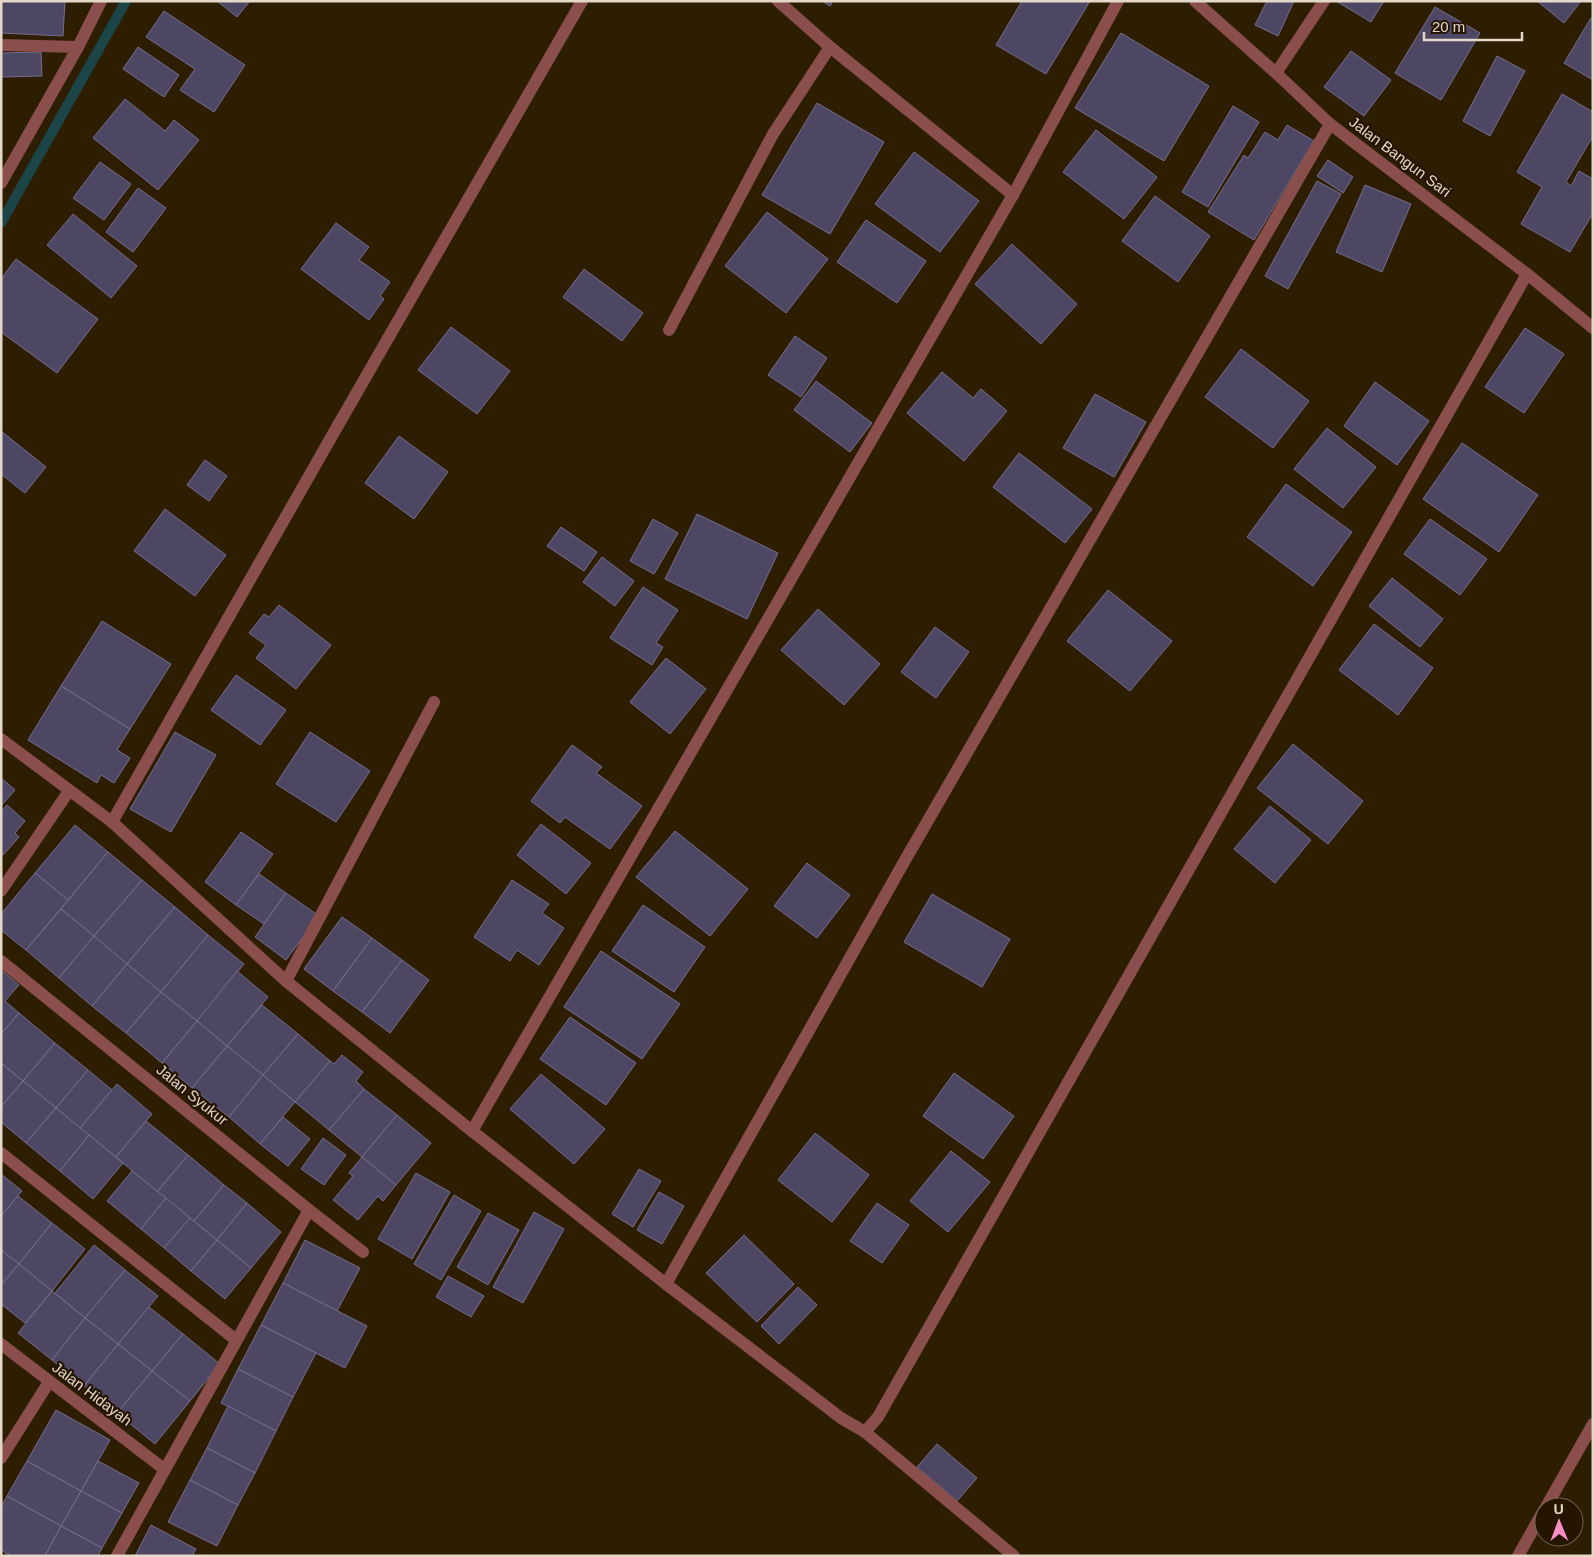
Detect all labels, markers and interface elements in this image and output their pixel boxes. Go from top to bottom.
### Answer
scale bar [1424,10,1522,42]
text: 20 m [1432,18,1465,35]
street label: Jalan Bangun Sari [1346,113,1454,200]
street label: Jalan Syukur [153,1061,231,1129]
street label: Jalan Hidayah [49,1358,135,1429]
north arrow [1534,1497,1584,1547]
text: U [1554,1501,1564,1517]

